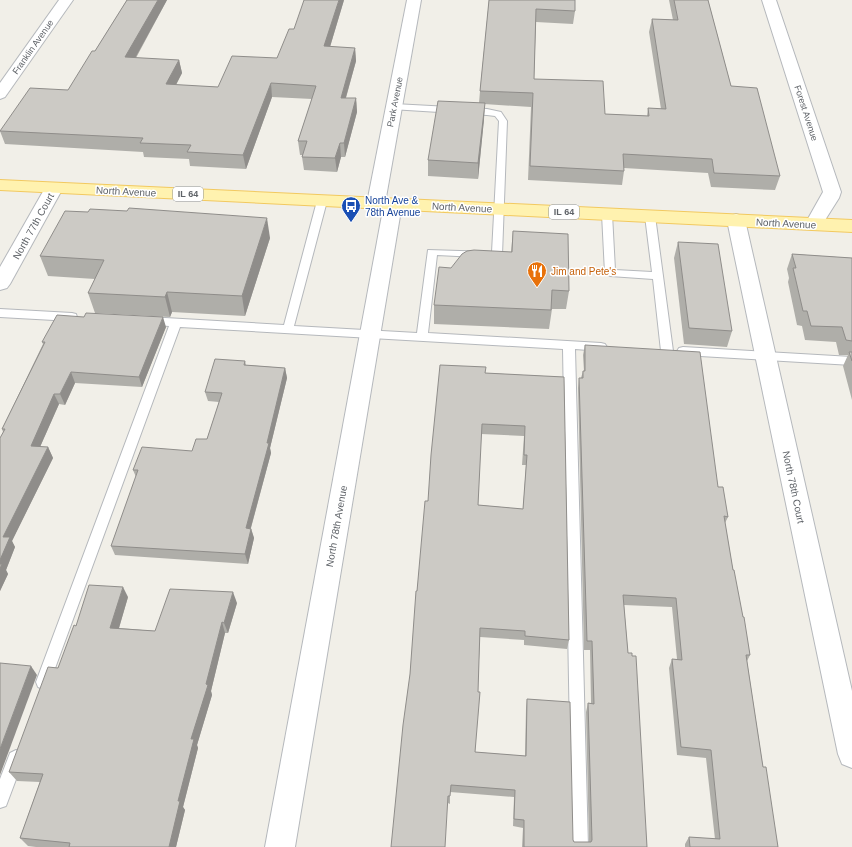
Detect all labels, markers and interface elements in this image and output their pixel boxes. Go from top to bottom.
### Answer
street label: Franklin Avenue [10,18,56,76]
street label: Park Avenue [385,76,405,128]
street label: Forest Avenue [792,84,820,142]
street label: North Avenue [96,184,157,199]
road number: IL 64 [173,187,203,201]
street label: North 77th Court [11,191,56,261]
bus stop icon: North Ave & 78th Avenue [340,195,362,223]
place label: North Ave & 78th Avenue [365,195,421,218]
street label: North Avenue [432,200,493,215]
road number: IL 64 [549,205,579,219]
street label: North Avenue [756,216,817,231]
restaurant icon: Jim and Pete's [526,260,548,288]
place label: Jim and Pete's [551,266,616,277]
street label: North 78th Court [780,450,807,525]
street label: North 78th Avenue [324,484,349,568]

